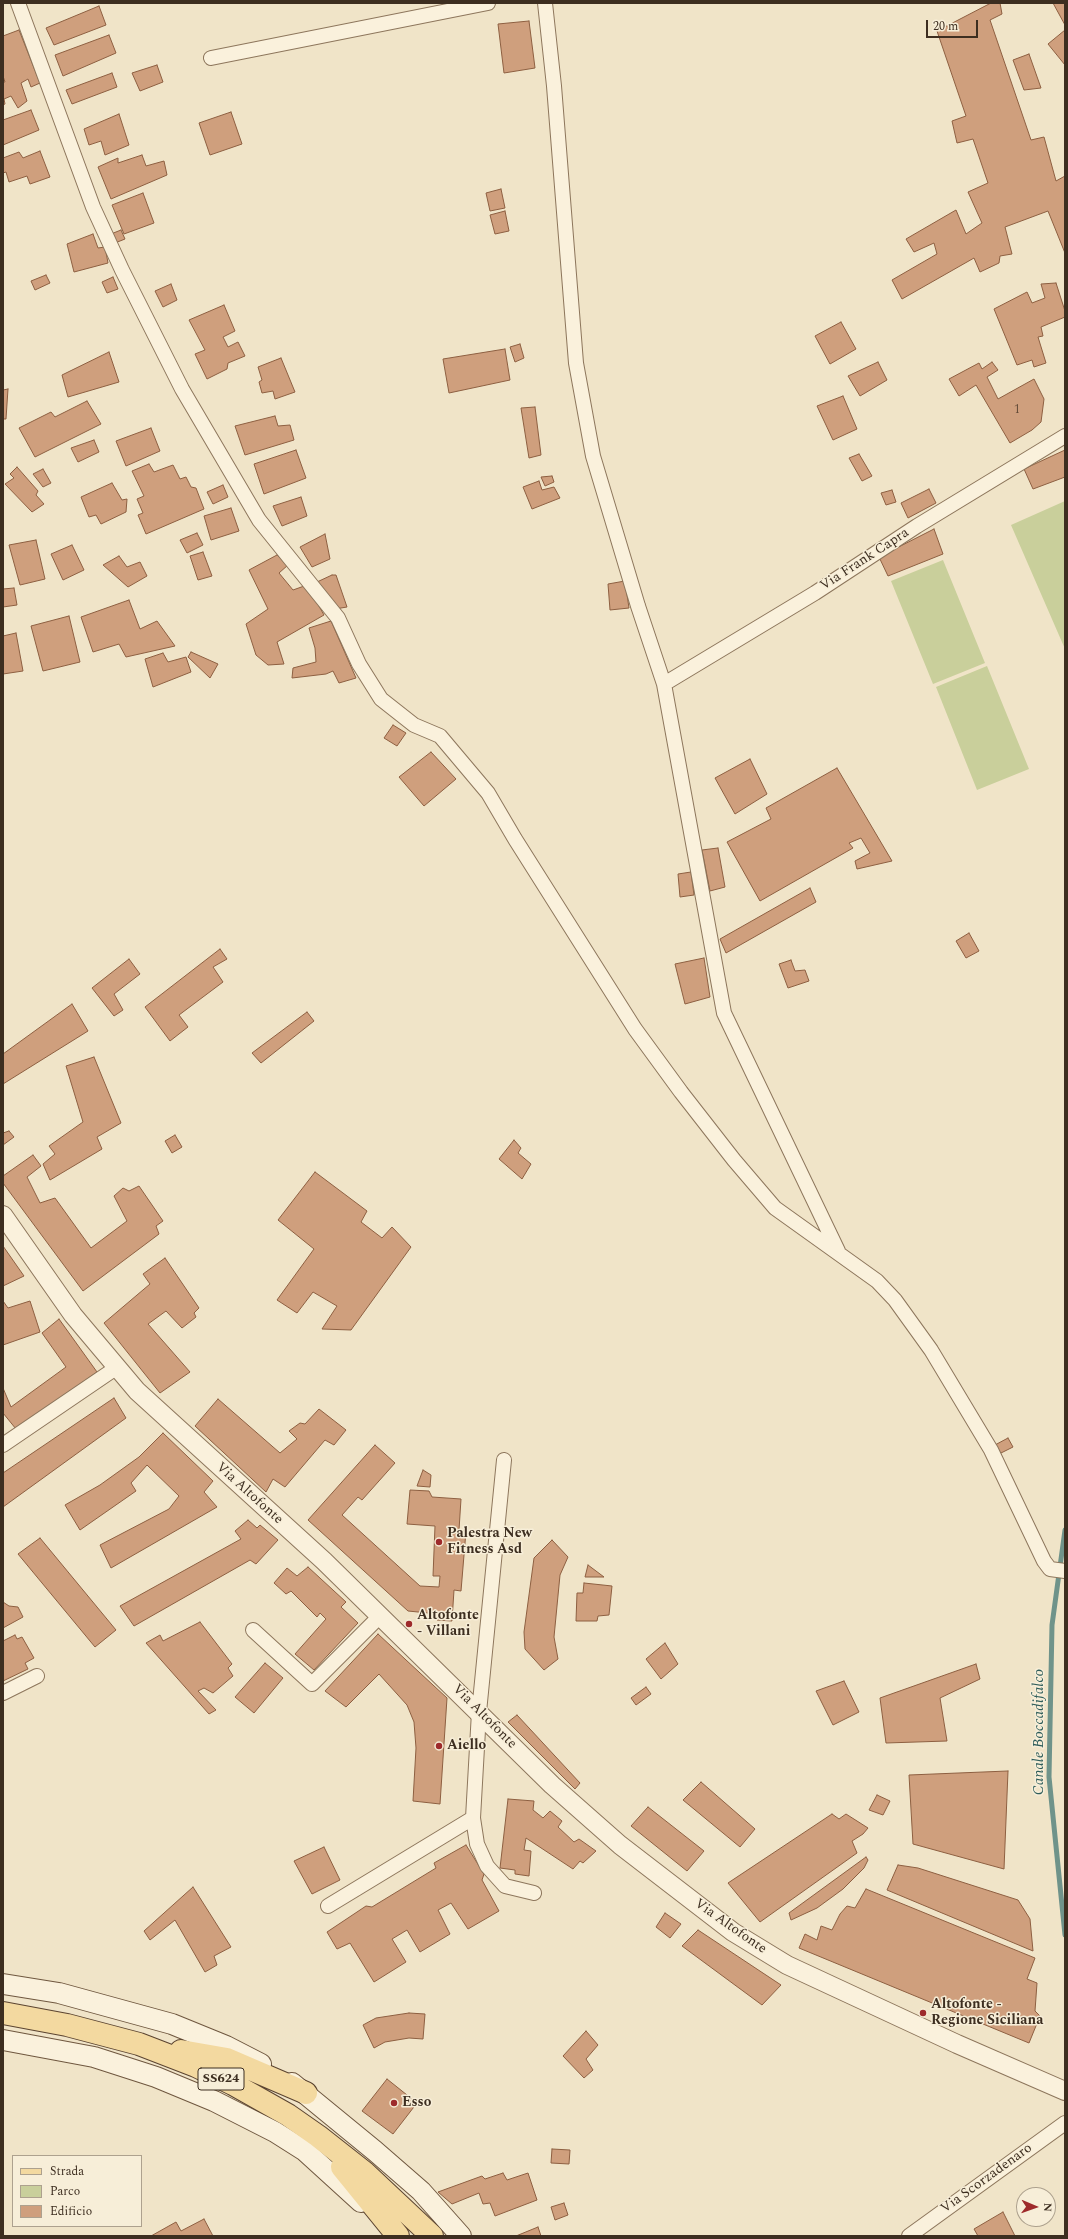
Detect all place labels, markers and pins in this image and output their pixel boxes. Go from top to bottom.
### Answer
place label: Palestra New Fitness Asd [447,1526,532,1558]
marker: Palestra New Fitness Asd [434,1537,444,1547]
place label: Altofonte - Villani [417,1608,479,1640]
marker: Altofonte - Villani [404,1619,414,1629]
place label: Aiello [447,1738,486,1754]
marker: Aiello [434,1741,444,1751]
place label: Altofonte - Regione Siciliana [931,1997,1043,2030]
marker: Altofonte - Regione Siciliana [918,2008,928,2018]
place label: Esso [402,2095,431,2111]
marker: Esso [389,2098,399,2108]

